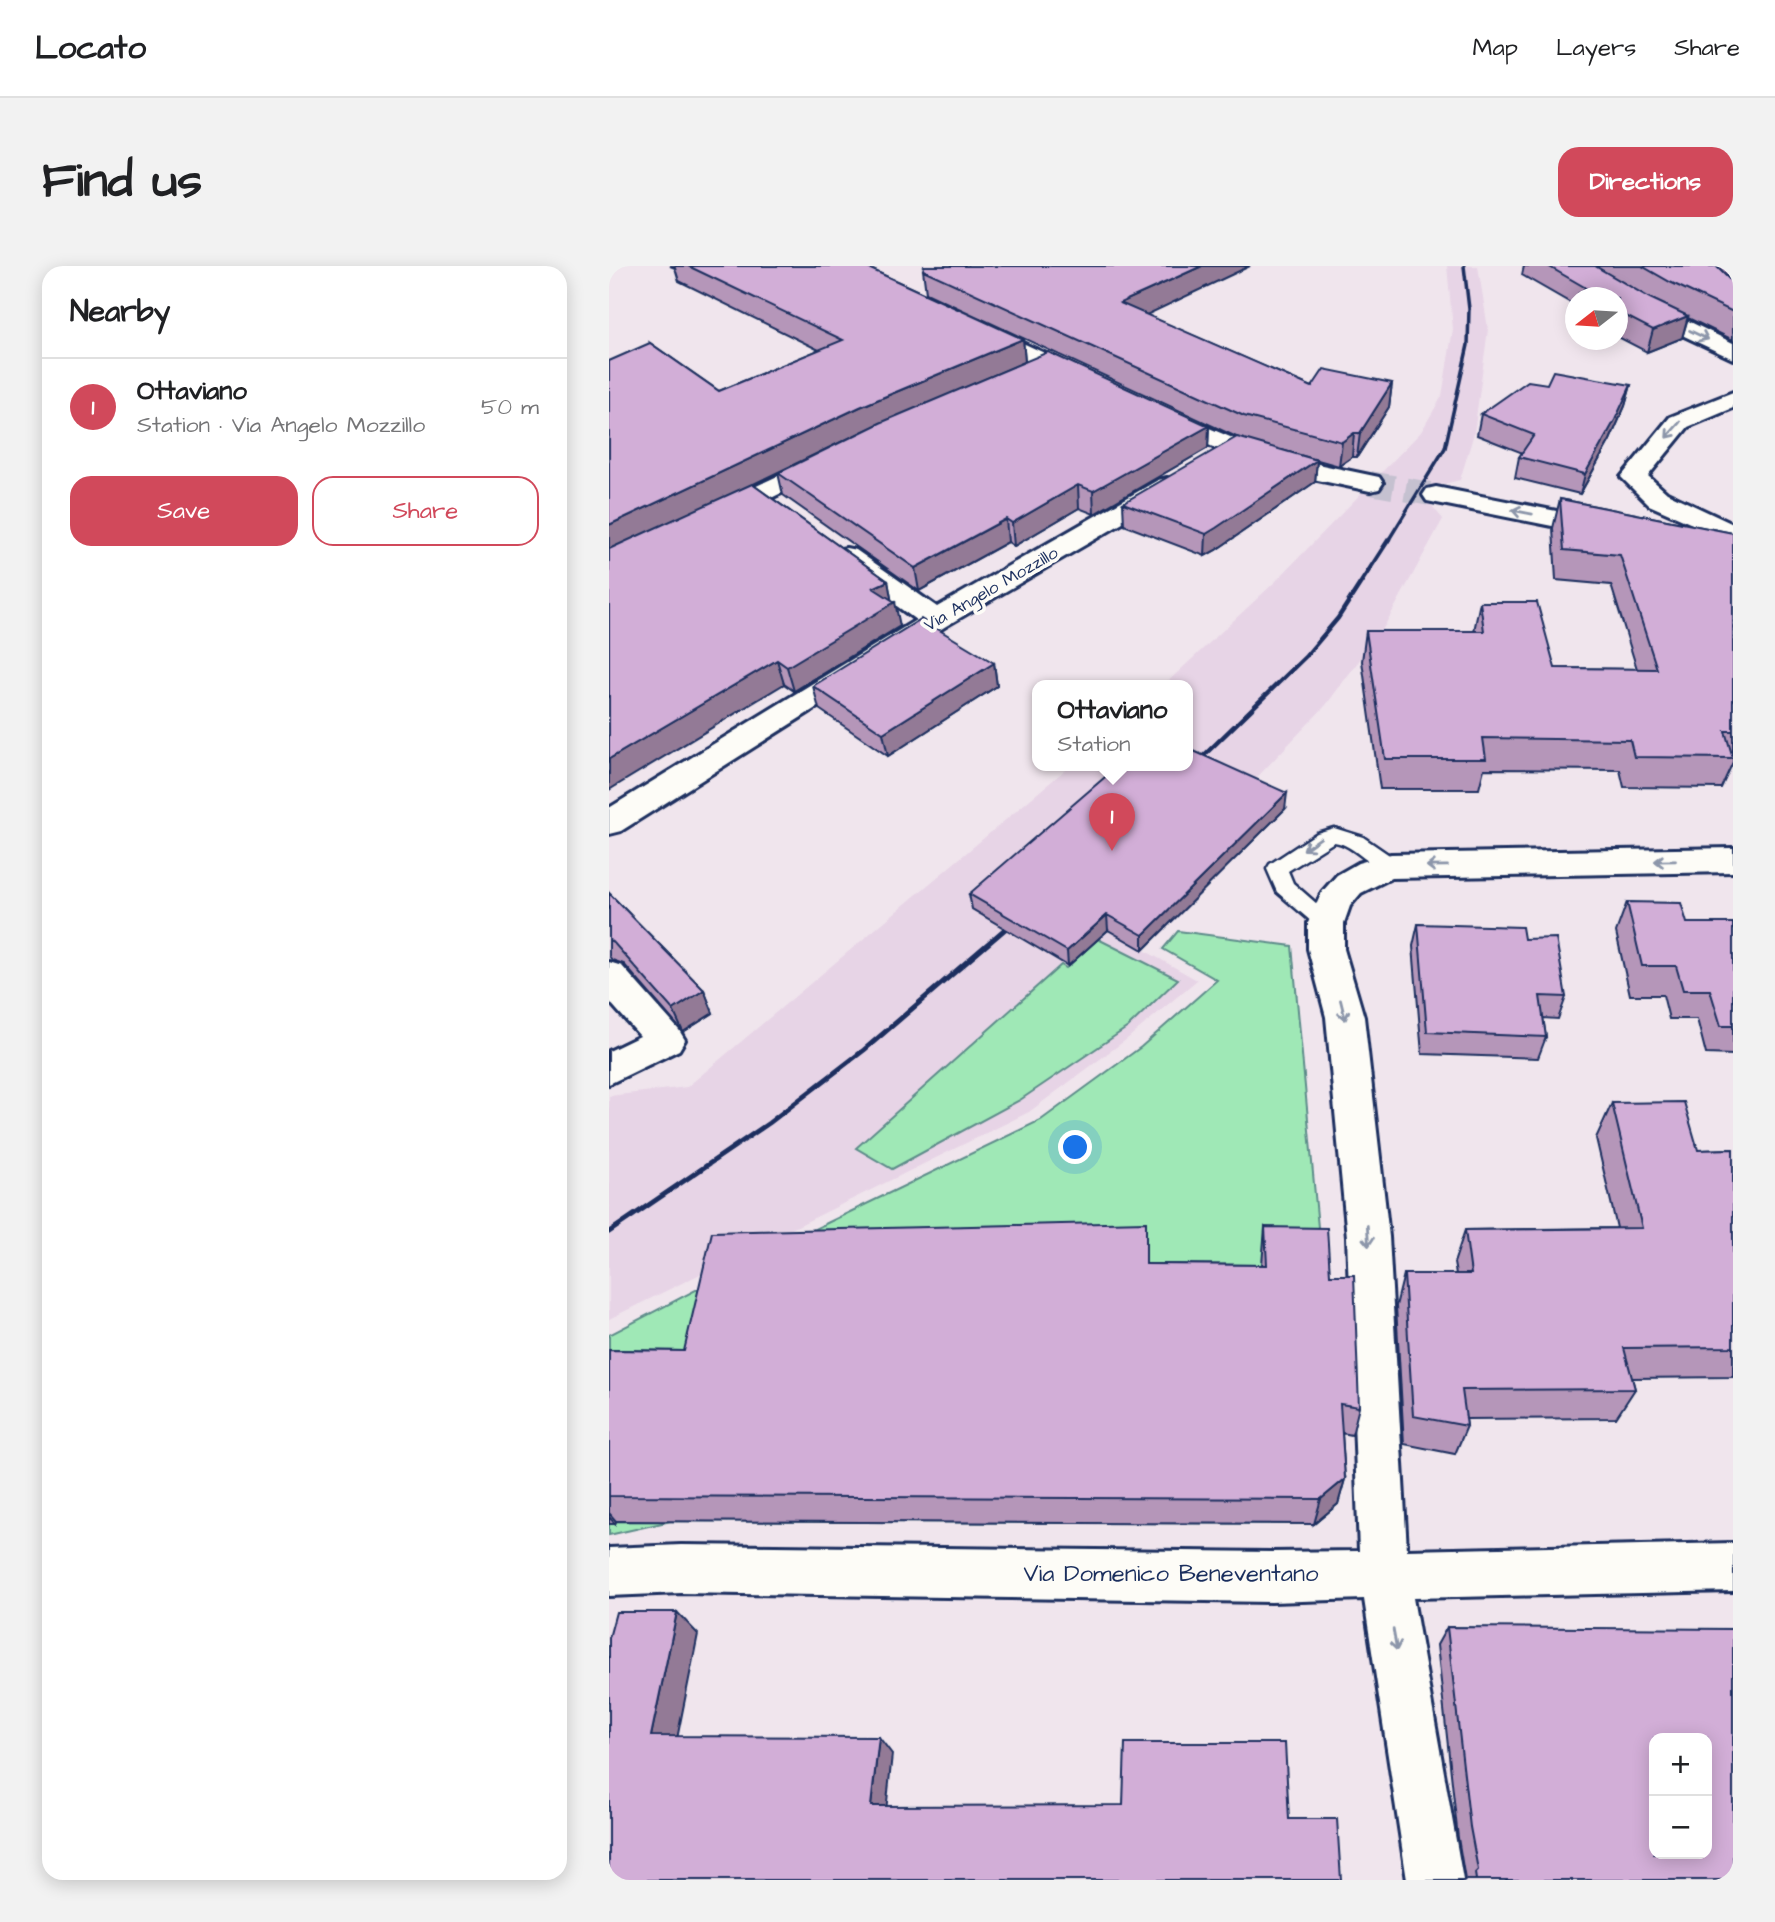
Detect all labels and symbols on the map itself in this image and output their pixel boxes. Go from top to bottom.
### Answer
north arrow [1565,287,1628,350]
one-way arrow [1689,329,1709,343]
one-way arrow [1665,421,1681,439]
one-way arrow [1511,505,1534,518]
street label: Via Angelo Mozzillo [919,540,1063,639]
pin: 1 [1089,793,1135,851]
one-way arrow [1303,837,1322,851]
one-way arrow [1654,855,1677,868]
one-way arrow [1426,859,1449,872]
one-way arrow [1337,998,1350,1021]
your location [1058,1130,1092,1164]
one-way arrow [1362,1224,1375,1247]
street label: Via Domenico Beneventano [1023,1557,1319,1591]
one-way arrow [1389,1629,1402,1651]

